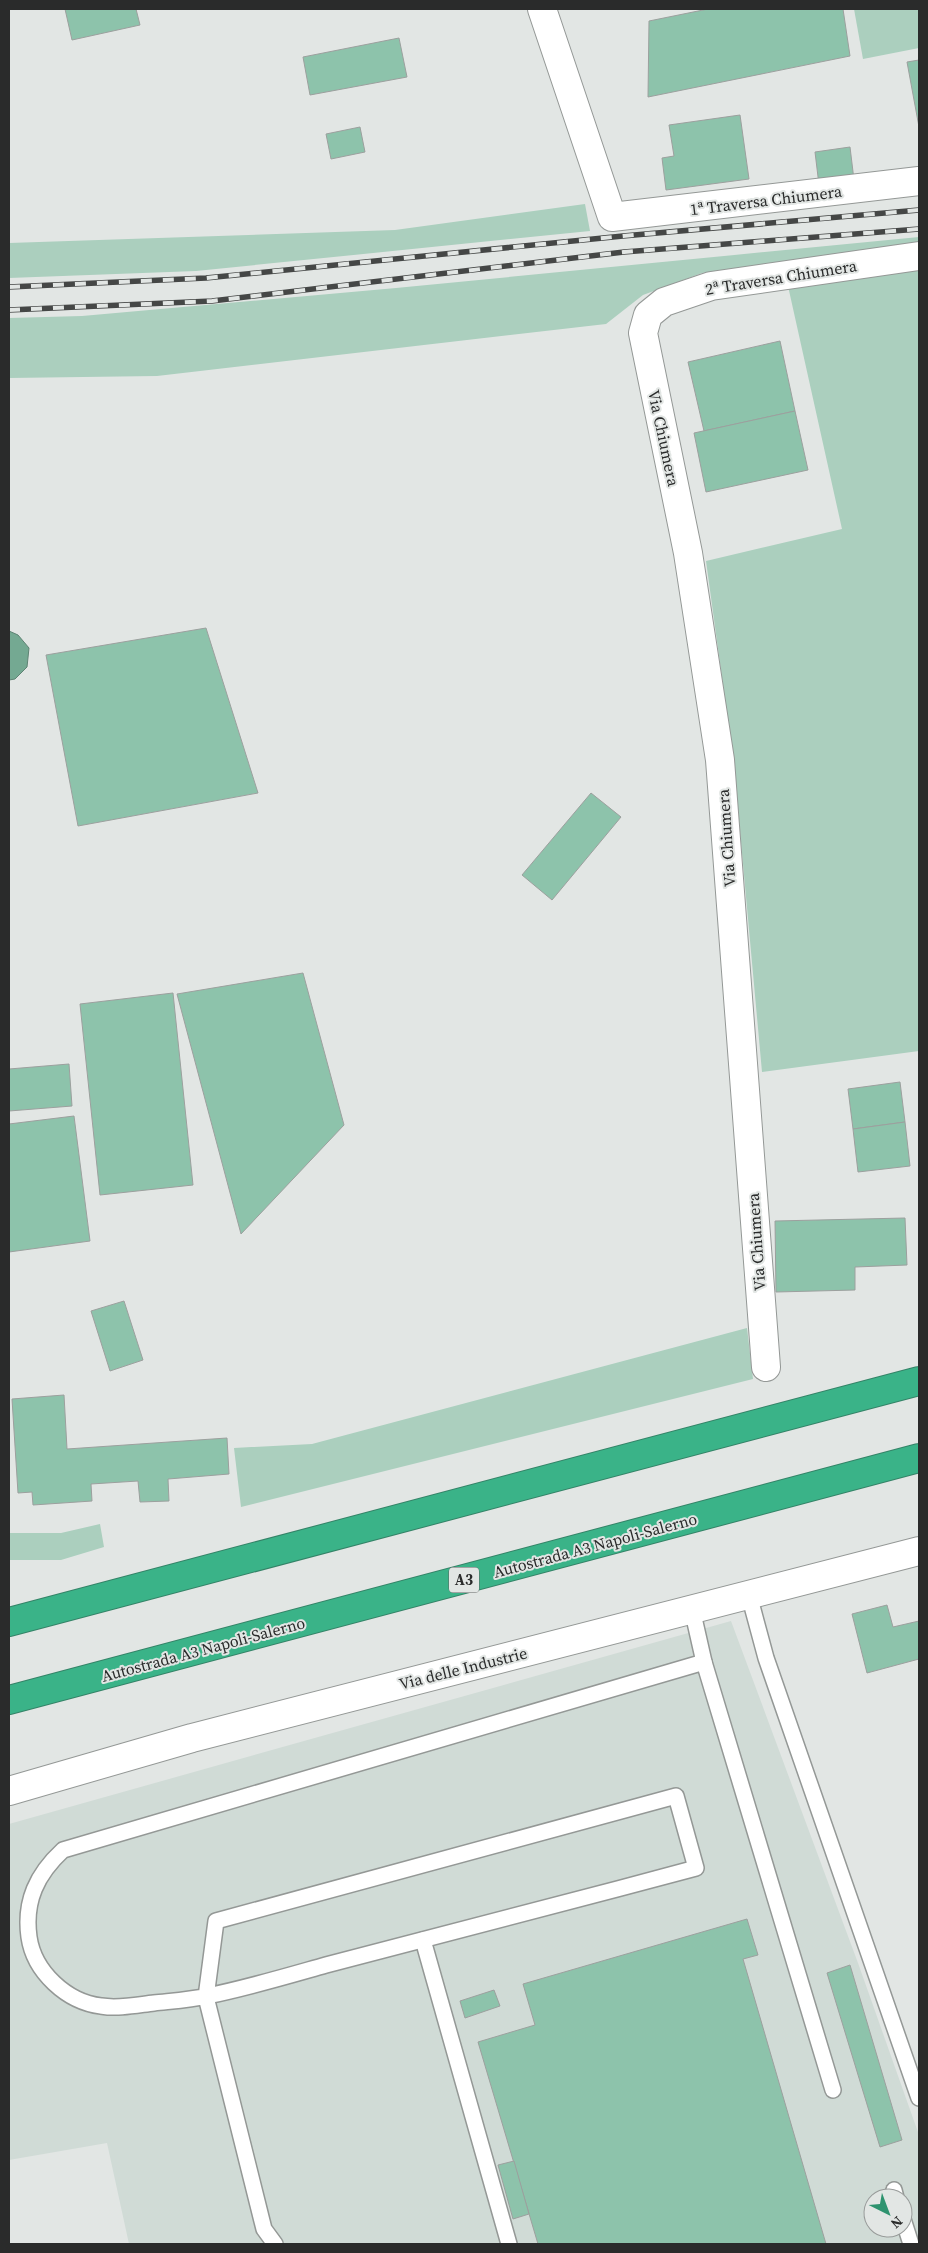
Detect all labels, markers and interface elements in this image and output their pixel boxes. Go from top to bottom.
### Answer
street label: 1ª Traversa Chiumera [689,180,844,220]
street label: 2ª Traversa Chiumera [704,254,859,300]
street label: Via Chiumera [643,388,685,489]
street label: Via Chiumera [712,787,740,888]
street label: Via Chiumera [742,1191,770,1292]
street label: Autostrada A3 Napoli-Salerno [491,1507,699,1583]
road number: A3 [449,1568,479,1592]
street label: Autostrada A3 Napoli-Salerno [99,1611,307,1687]
street label: Via delle Industrie [397,1641,529,1695]
north arrow [863,2188,913,2238]
text: N [886,2212,907,2234]

